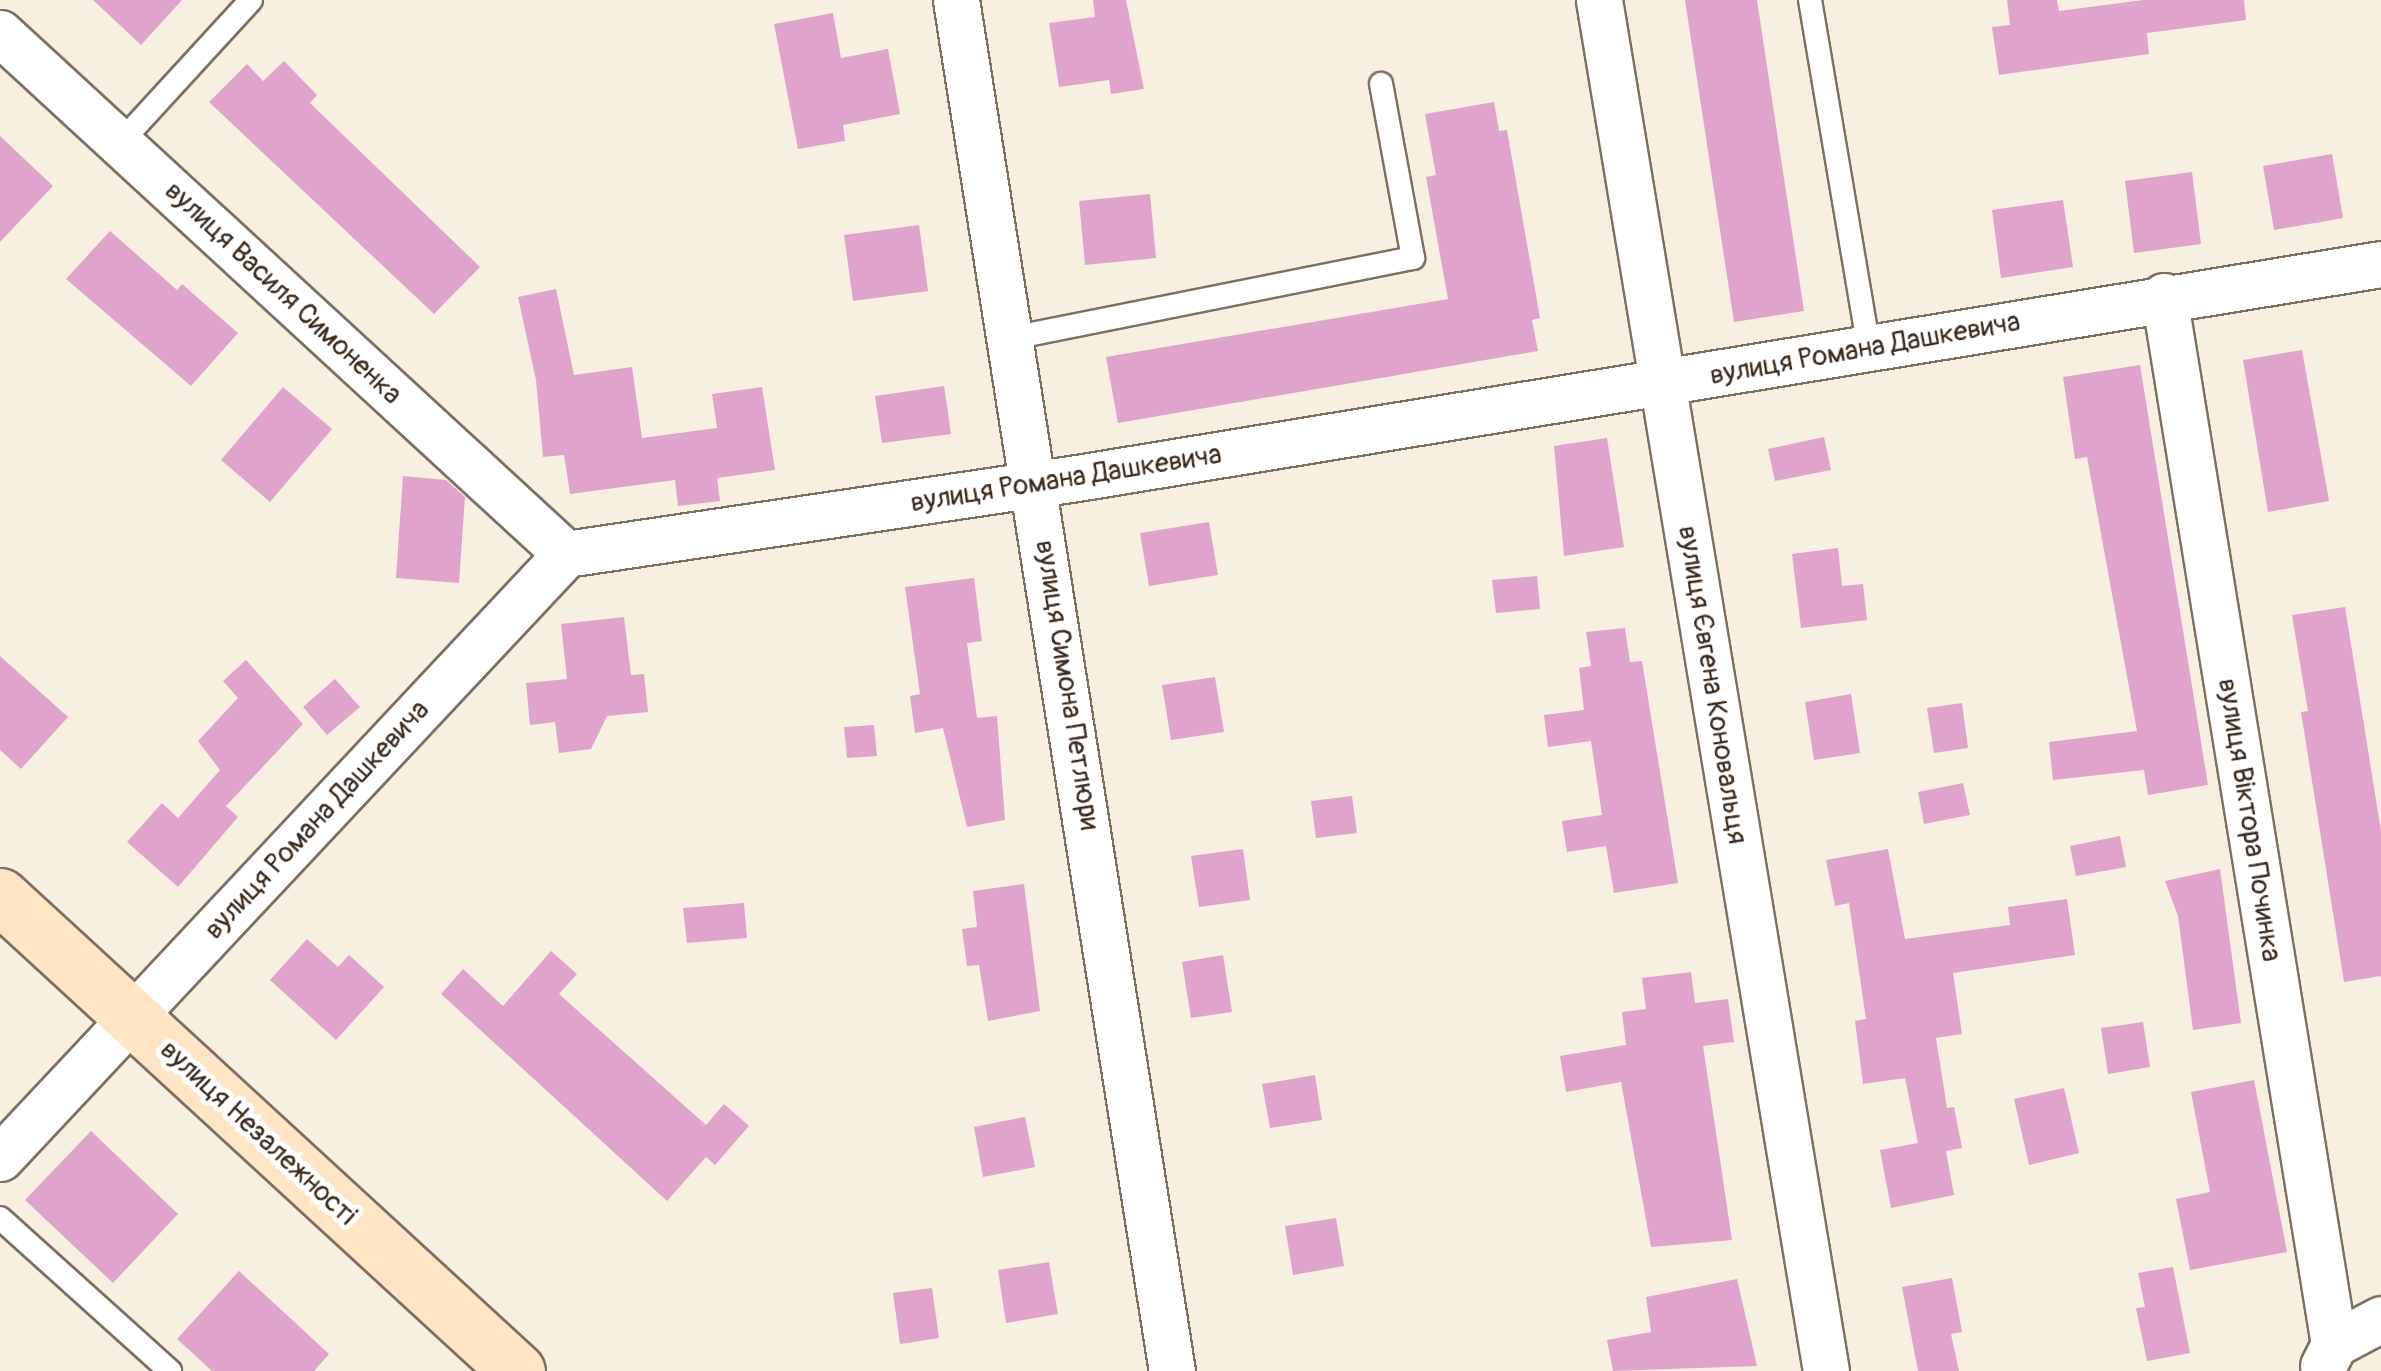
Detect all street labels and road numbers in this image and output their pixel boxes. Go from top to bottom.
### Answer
street label: вулиця Василя Симоненка [158,174,408,412]
street label: вулиця Романа Дашкевича [1707,305,2023,393]
street label: вулиця Романа Дашкевича [908,438,1224,520]
street label: вулиця Євгена Коновальця [1670,523,1754,847]
street label: вулиця Симона Петлюри [1028,538,1106,832]
street label: вулиця Віктора Починка [2210,676,2288,964]
street label: вулиця Романа Дашкевича [197,694,437,946]
street label: вулиця Незалежності [153,1033,363,1233]

